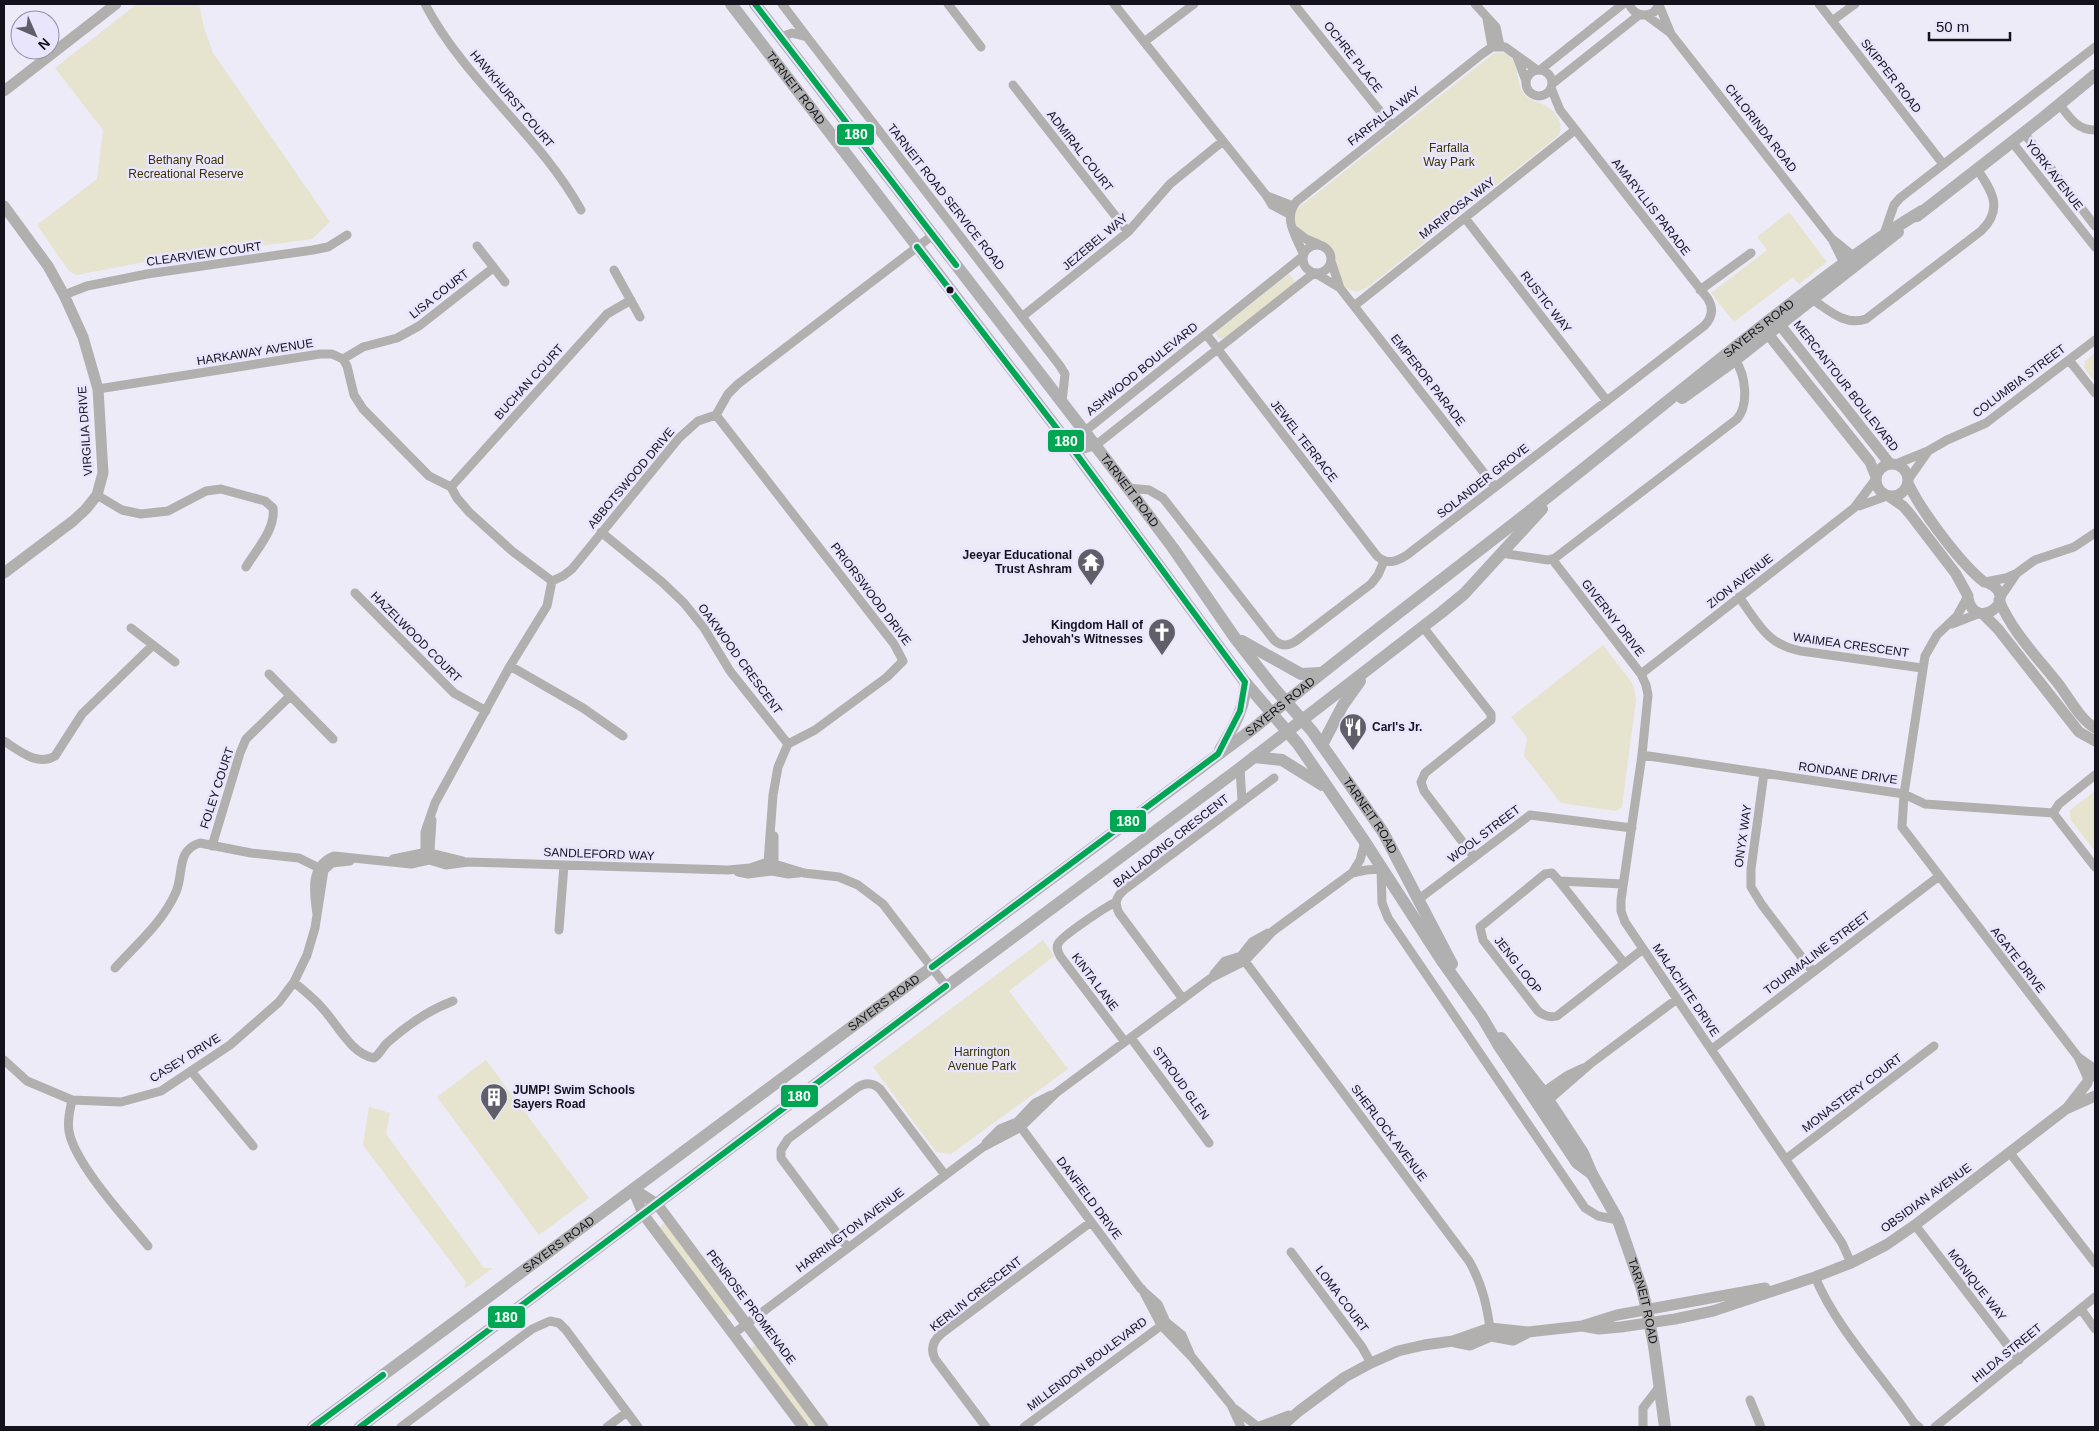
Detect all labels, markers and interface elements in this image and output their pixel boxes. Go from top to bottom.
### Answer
north arrow [10,10,60,60]
scale bar [1929,10,2010,42]
text: 50 m [1936,18,1969,35]
street label: OCHRE PLACE [1321,19,1385,95]
text: N [35,35,53,53]
street label: SKIPPER ROAD [1858,36,1924,116]
street label: HAWKHURST COURT [467,48,557,151]
street label: TARNEIT ROAD [763,49,828,128]
street label: CHLORINDA ROAD [1722,81,1800,175]
street label: FARFALLA WAY [1345,83,1423,149]
street label: ADMIRAL COURT [1044,108,1116,195]
street label: TARNEIT ROAD SERVICE ROAD [884,121,1008,273]
line badge: 180 [836,123,875,146]
text: 180 [844,126,868,142]
street label: YORK AVENUE [2022,137,2086,213]
park label: Farfalla Way Park [1423,141,1476,169]
park label: Bethany Road Recreational Reserve [128,153,244,181]
street label: AMARYLLIS PARADE [1609,156,1693,258]
street label: MARIPOSA WAY [1416,174,1498,242]
street label: JEZEBEL WAY [1060,211,1130,273]
street label: CLEARVIEW COURT [145,239,263,269]
street label: LISA COURT [407,266,472,321]
street label: RUSTIC WAY [1518,269,1574,335]
unlabelled marker [945,285,955,295]
street label: SAYERS ROAD [1721,296,1797,360]
street label: MERCANTOUR BOULEVARD [1791,318,1902,454]
street label: ASHWOOD BOULEVARD [1083,319,1201,418]
street label: EMPEROR PARADE [1388,331,1468,429]
street label: HARKAWAY AVENUE [196,336,314,368]
street label: BUCHAN COURT [492,341,567,423]
street label: COLUMBIA STREET [1970,341,2069,420]
street label: VIRGILIA DRIVE [75,386,95,476]
street label: JEWEL TERRACE [1268,397,1340,485]
street label: ABBOTSWOOD DRIVE [585,425,677,531]
line badge: 180 [1047,429,1085,453]
text: 180 [1054,433,1078,449]
street label: SOLANDER GROVE [1434,441,1532,521]
street label: TARNEIT ROAD [1097,451,1162,530]
street label: PRIORSWOOD DRIVE [828,540,914,648]
temple icon: Jeeyar Educational Trust Ashram [1076,547,1106,586]
place label: Jeeyar Educational Trust Ashram [963,548,1072,576]
street label: ZION AVENUE [1704,551,1776,611]
street label: GIVERNY DRIVE [1579,577,1647,659]
street label: HAZELWOOD COURT [368,589,465,686]
street label: OAKWOOD CRESCENT [695,601,785,718]
church icon: Kingdom Hall of Jehovah's Witnesses [1147,617,1177,656]
place label: Kingdom Hall of Jehovah's Witnesses [1022,618,1144,646]
street label: WAIMEA CRESCENT [1792,630,1911,660]
street label: SAYERS ROAD [1242,674,1318,739]
restaurant icon: Carl's Jr. [1338,712,1368,751]
place label: Carl's Jr. [1372,720,1422,734]
street label: FOLEY COURT [197,745,237,831]
street label: RONDANE DRIVE [1798,759,1898,787]
street label: TARNEIT ROAD [1340,775,1400,856]
street label: BALLADONG CRESCENT [1110,791,1232,890]
street label: WOOL STREET [1445,802,1523,866]
street label: ONYX WAY [1732,804,1754,868]
line badge: 180 [1109,809,1147,833]
text: 180 [1116,813,1140,829]
street label: SANDLEFORD WAY [543,845,655,863]
street label: TOURMALINE STREET [1761,908,1873,997]
street label: AGATE DRIVE [1988,924,2048,996]
street label: JENG LOOP [1491,934,1545,996]
street label: MALACHITE DRIVE [1650,941,1722,1039]
street label: KINTA LANE [1069,950,1121,1014]
street label: SAYERS ROAD [845,972,923,1034]
street label: CASEY DRIVE [147,1031,223,1085]
street label: STROUD GLEN [1150,1044,1212,1122]
park label: Harrington Avenue Park [948,1045,1017,1073]
street label: MONASTERY COURT [1799,1050,1905,1135]
building icon: JUMP! Swim Schools Sayers Road [479,1082,509,1121]
street label: SHERLOCK AVENUE [1348,1082,1430,1184]
place label: JUMP! Swim Schools Sayers Road [513,1083,635,1111]
line badge: 180 [780,1084,819,1108]
text: 180 [787,1088,811,1104]
street label: DANFIELD DRIVE [1054,1154,1124,1242]
street label: OBSIDIAN AVENUE [1878,1160,1974,1236]
street label: HARRINGTON AVENUE [793,1185,907,1275]
street label: SAYERS ROAD [520,1213,598,1276]
street label: PENROSE PROMENADE [703,1247,799,1367]
street label: MONIQUE WAY [1945,1247,2009,1323]
street label: KERLIN CRESCENT [927,1253,1025,1334]
street label: TARNEIT ROAD [1625,1256,1661,1346]
street label: LOMA COURT [1313,1263,1372,1335]
line badge: 180 [487,1305,526,1329]
text: 180 [494,1309,518,1325]
street label: MILLENDON BOULEVARD [1024,1314,1150,1414]
street label: HILDA STREET [1969,1320,2045,1385]

